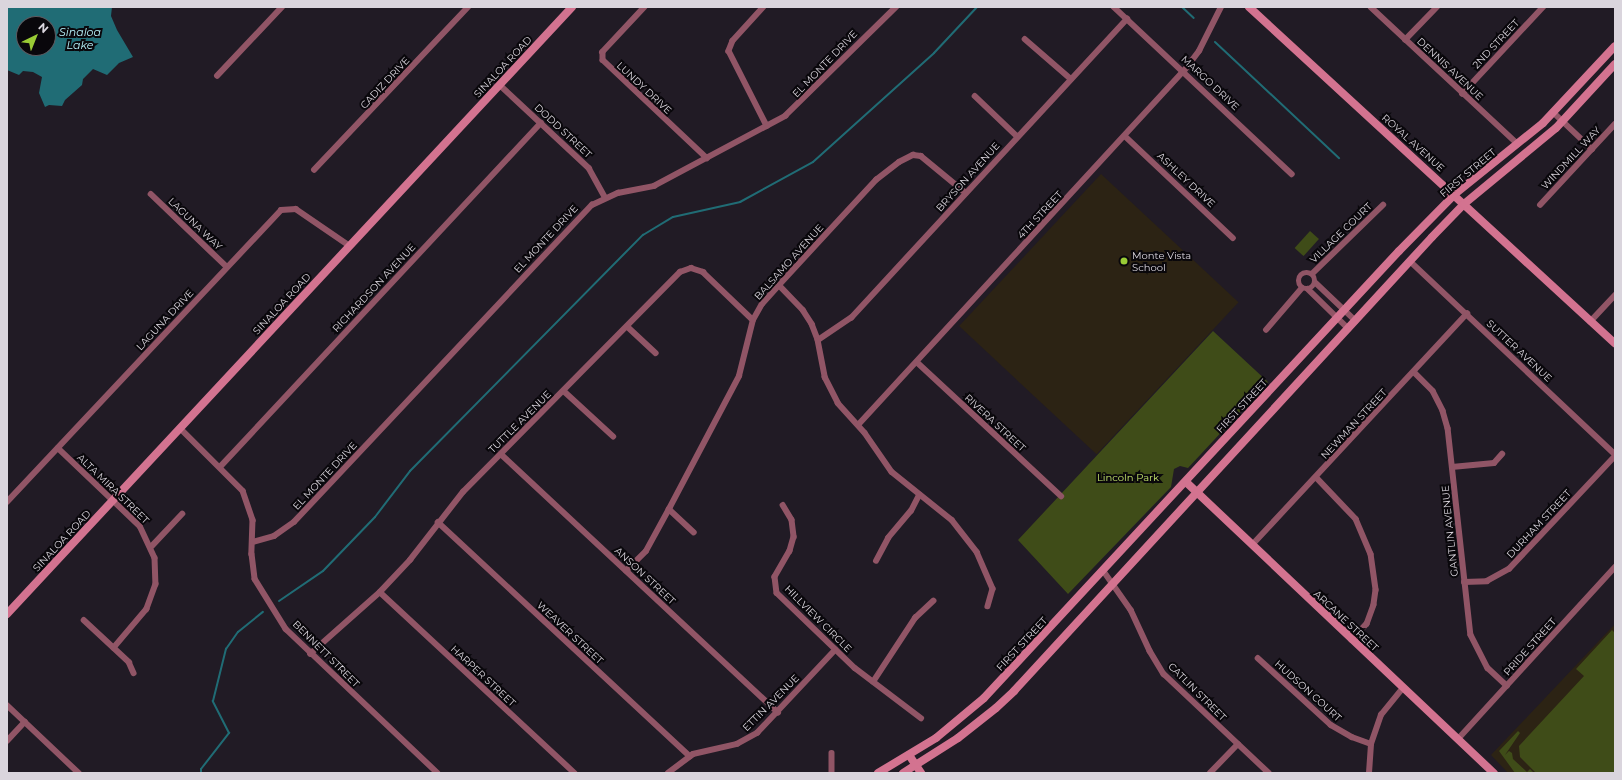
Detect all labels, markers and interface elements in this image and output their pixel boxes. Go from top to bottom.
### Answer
north arrow [16,16,56,56]
street label: 2ND STREET [1470,17,1522,71]
text: N [35,20,52,36]
water label: Sinaloa Lake [59,26,101,52]
street label: EL MONTE DRIVE [790,28,860,100]
street label: SINALOA ROAD [472,34,534,100]
street label: DENNIS AVENUE [1414,35,1486,103]
street label: MARGO DRIVE [1179,53,1241,113]
street label: CADIZ DRIVE [358,55,412,111]
street label: LUNDY DRIVE [614,60,674,116]
street label: DODD STREET [532,101,594,161]
street label: ROYAL AVENUE [1379,112,1447,174]
street label: WINDMILL WAY [1539,124,1603,192]
street label: BRYSON AVENUE [934,140,1002,214]
street label: FIRST STREET [1438,146,1498,200]
street label: ASHLEY DRIVE [1155,150,1217,210]
street label: 4TH STREET [1015,189,1065,241]
street label: LAGUNA WAY [166,195,224,253]
street label: VILLAGE COURT [1307,200,1375,266]
street label: EL MONTE DRIVE [512,203,580,275]
street label: BALSAMO AVENUE [752,222,826,302]
street label: RICHARDSON AVENUE [330,241,418,335]
place label: Monte Vista School [1132,249,1191,272]
marker: Monte Vista School [1119,256,1129,266]
street label: SINALOA ROAD [251,271,313,337]
street label: LAGUNA DRIVE [134,287,196,353]
street label: SUTTER AVENUE [1484,318,1554,384]
street label: FIRST STREET [1214,377,1270,435]
street label: NEWMAN STREET [1318,387,1390,461]
street label: TUTTLE AVENUE [486,388,554,456]
street label: RIVERA STREET [962,392,1028,454]
street label: EL MONTE DRIVE [291,440,359,512]
street label: ALTA MIRA STREET [75,452,151,526]
park label: Lincoln Park [1097,472,1159,484]
street label: GANTLIN AVENUE [1439,485,1461,577]
street label: DURHAM STREET [1504,487,1574,561]
street label: SINALOA ROAD [31,508,93,574]
street label: ANSON STREET [612,545,678,607]
street label: HILLVIEW CIRCLE [782,583,854,655]
street label: ARCANE STREET [1311,588,1381,654]
street label: WEAVER STREET [534,599,606,667]
street label: FIRST STREET [994,615,1050,673]
street label: PRIDE STREET [1501,616,1559,678]
street label: BENNETT STREET [290,618,362,690]
street label: HARPER STREET [448,643,518,709]
street label: HUDSON COURT [1272,658,1344,724]
street label: CATLIN STREET [1165,660,1229,724]
street label: ETTIN AVENUE [740,672,802,734]

